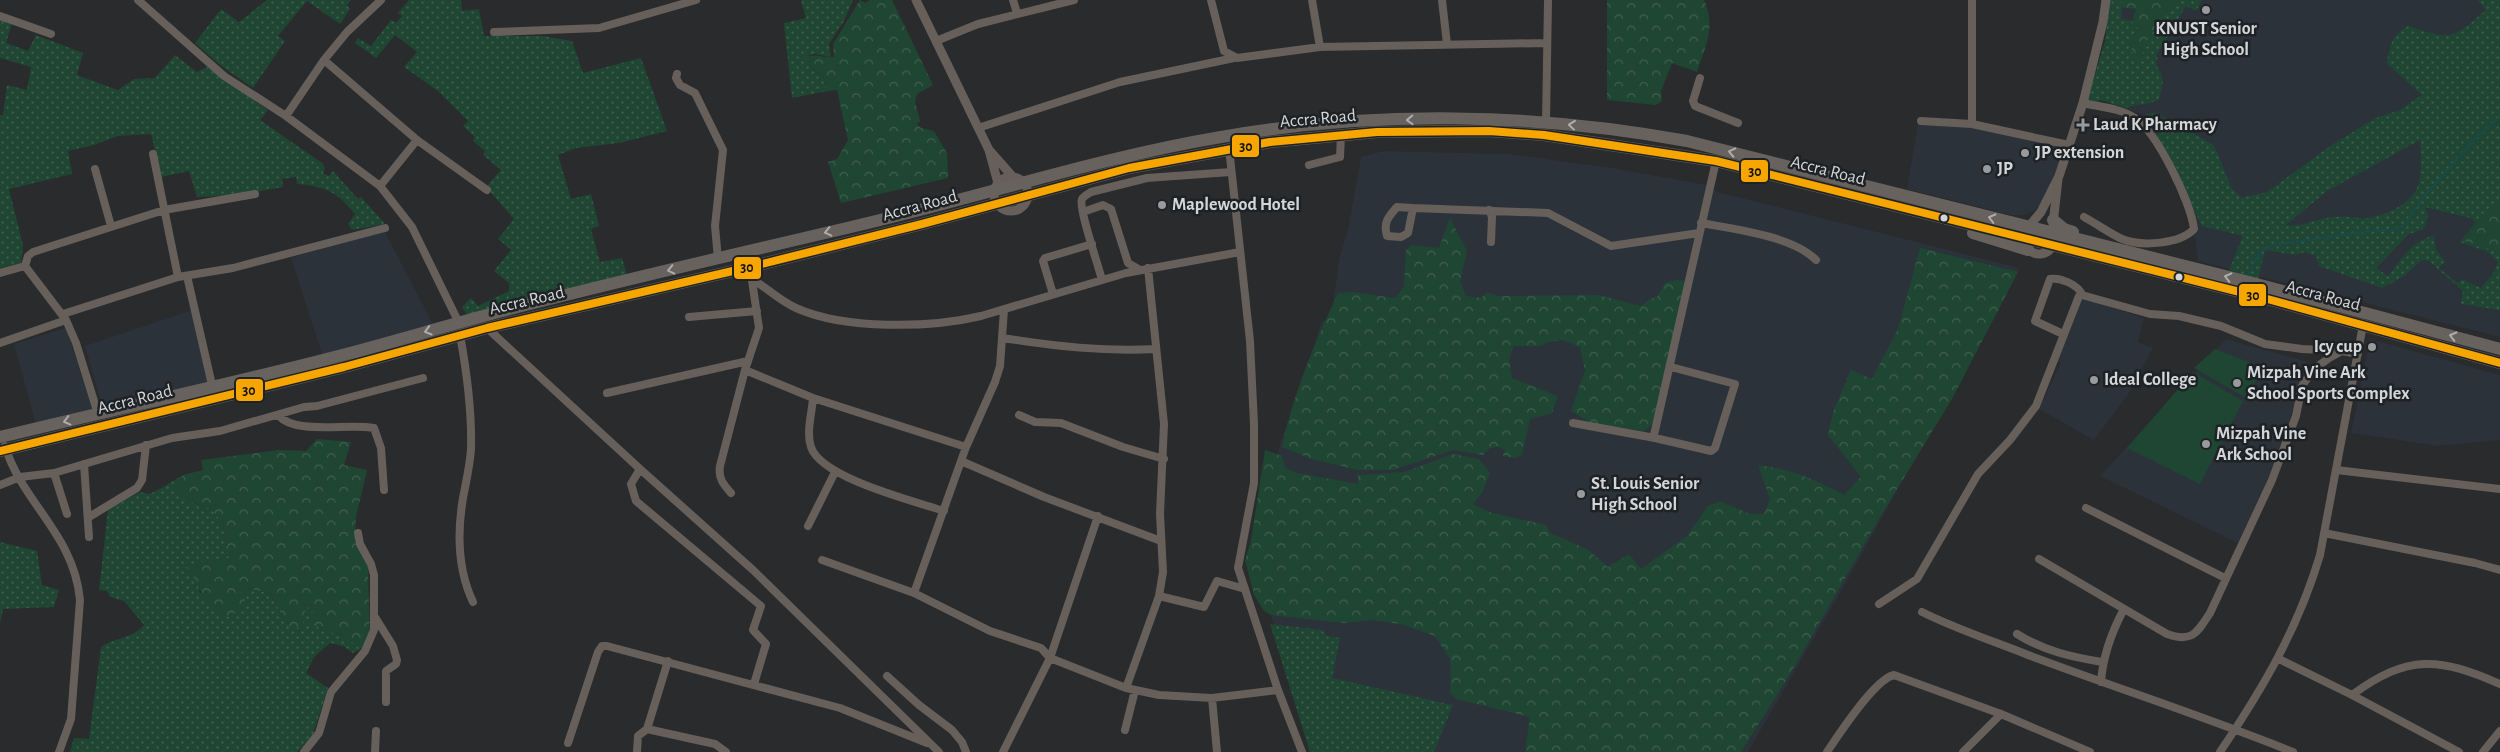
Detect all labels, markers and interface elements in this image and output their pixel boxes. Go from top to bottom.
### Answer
marker: KNUST Senior High School [2200,4,2212,16]
place label: KNUST Senior High School [2155,20,2257,59]
street label: Accra Road [1279,107,1357,131]
one-way arrow [1406,115,1414,126]
place label: Laud K Pharmacy [2093,116,2218,134]
marker: Laud K Pharmacy [2077,119,2089,131]
one-way arrow [1568,120,1576,131]
line badge: 30 [1231,134,1260,158]
text: 30 [1239,140,1253,154]
place label: JP extension [2035,144,2124,162]
one-way arrow [1728,147,1737,158]
marker: JP extension [2019,147,2031,159]
street label: Accra Road [1789,153,1867,189]
line badge: 30 [1740,159,1769,183]
place label: JP [1997,160,2013,178]
marker: JP [1981,163,1993,175]
text: 30 [1748,165,1762,179]
street label: Accra Road [881,187,959,225]
place label: Maplewood Hotel [1172,196,1300,214]
marker: Maplewood Hotel [1156,199,1168,211]
unlabelled marker [1939,213,1949,223]
one-way arrow [1987,213,1996,224]
one-way arrow [824,226,833,237]
line badge: 30 [733,256,762,280]
text: 30 [740,261,754,275]
one-way arrow [666,264,675,275]
unlabelled marker [2174,272,2184,282]
one-way arrow [2224,272,2233,283]
street label: Accra Road [2284,277,2362,315]
line badge: 30 [2238,283,2267,307]
street label: Accra Road [488,284,566,318]
text: 30 [2246,289,2260,303]
one-way arrow [424,325,432,336]
one-way arrow [2448,331,2457,342]
place label: Icy cup [2314,338,2362,356]
marker: Icy cup [2366,341,2378,353]
place label: Mizpah Vine Ark School Sports Complex [2247,364,2410,403]
place label: Ideal College [2104,371,2196,389]
marker: Ideal College [2088,374,2100,386]
marker: Mizpah Vine Ark School Sports Complex [2231,377,2243,389]
line badge: 30 [235,378,264,402]
street label: Accra Road [96,382,174,418]
text: 30 [242,384,256,398]
one-way arrow [62,415,71,426]
place label: Mizpah Vine Ark School [2216,425,2306,464]
marker: Mizpah Vine Ark School [2200,438,2212,450]
place label: St. Louis Senior High School [1591,475,1700,514]
marker: St. Louis Senior High School [1575,488,1587,500]

